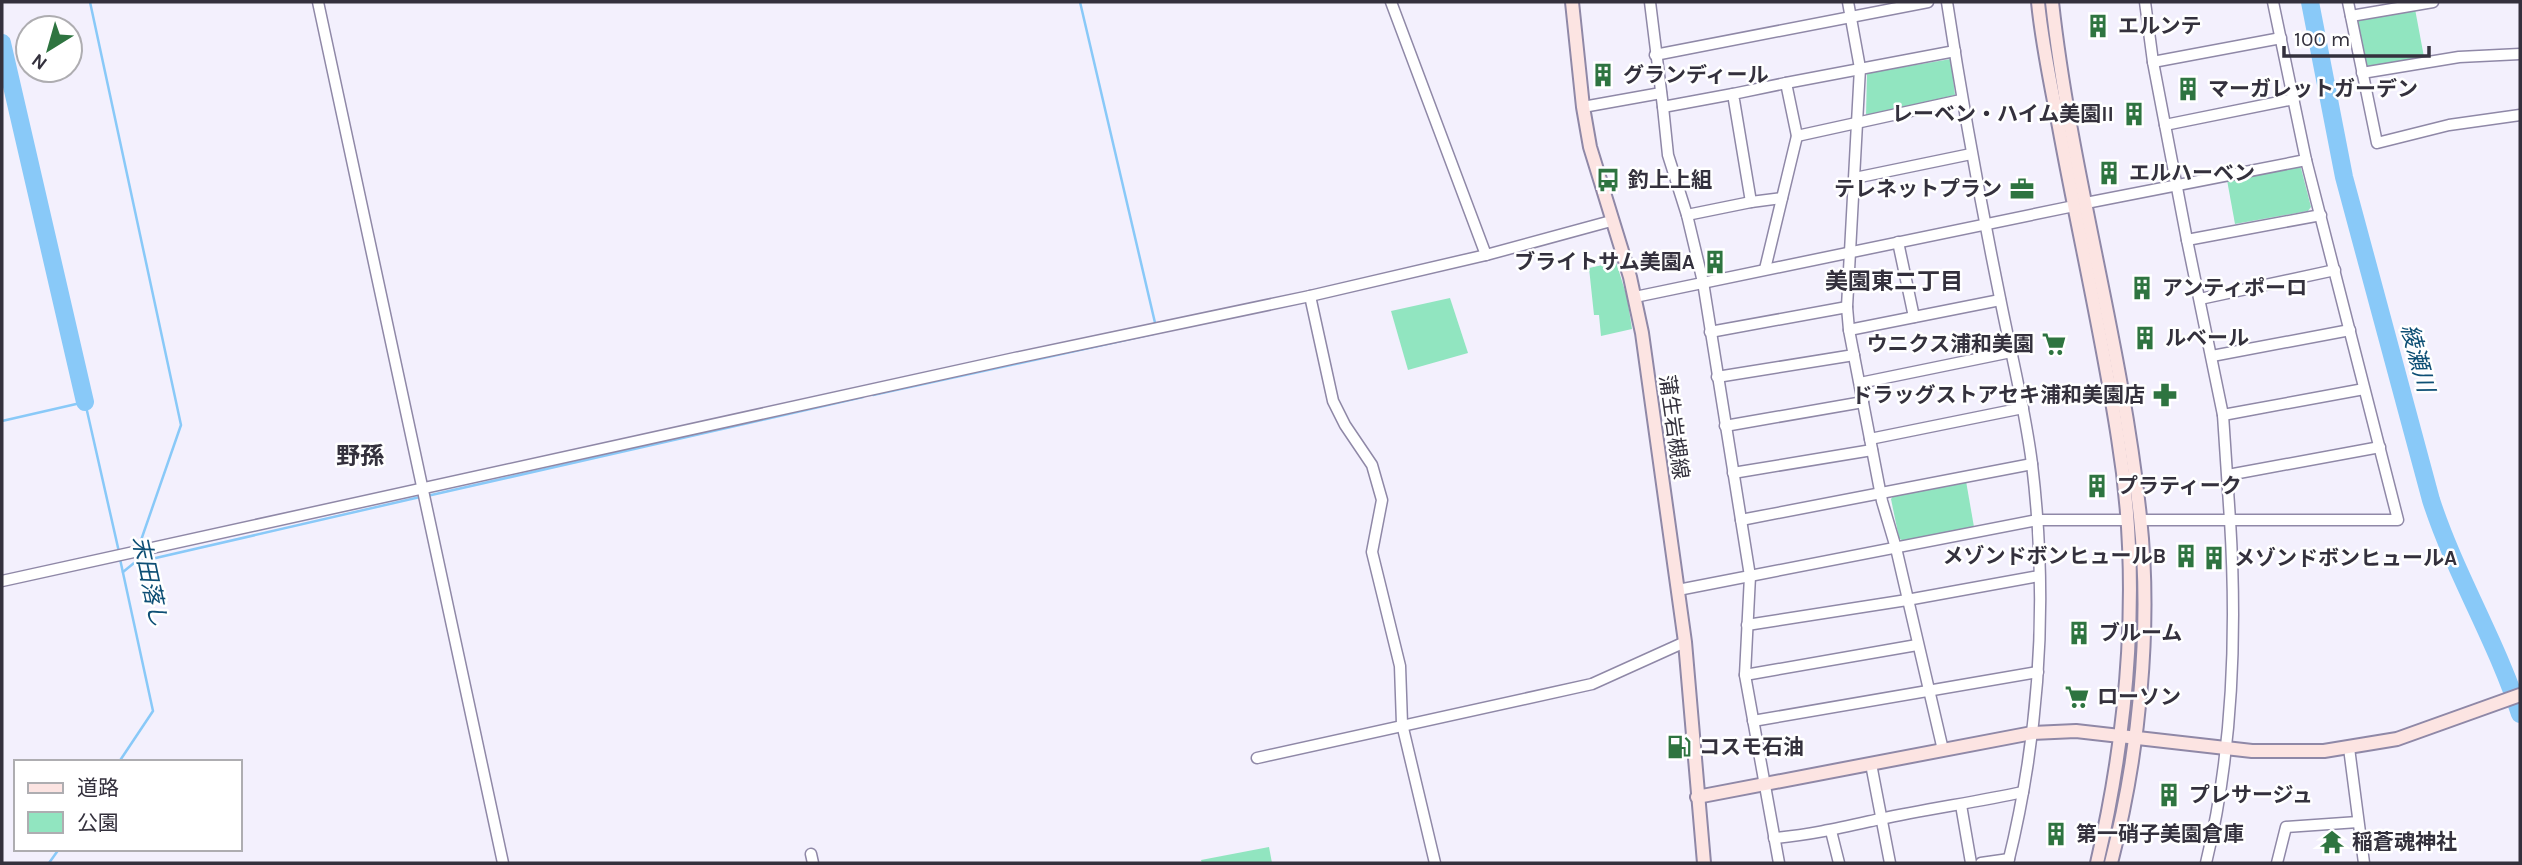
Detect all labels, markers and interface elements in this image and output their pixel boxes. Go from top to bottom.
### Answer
building icon: エルンテ [2084,12,2112,40]
north arrow [14,14,84,84]
place label: エルンテ [2118,14,2202,38]
scale bar [2284,14,2429,58]
text: 100 m [2294,27,2351,51]
text: N [27,49,51,75]
building icon: グランディール [1589,61,1617,89]
place label: グランディール [1623,63,1769,87]
building icon: マーガレットガーデン [2174,75,2202,103]
place label: マーガレットガーデン [2208,77,2418,101]
building icon: レーベン・ハイム美園II [2120,100,2148,128]
place label: レーベン・ハイム美園II [1892,102,2114,126]
building icon: エルハーベン [2095,159,2123,187]
place label: エルハーベン [2129,161,2255,185]
bus stop icon: 釣上上組 [1594,166,1622,194]
place label: 釣上上組 [1628,168,1712,192]
office icon: テレネットプラン [2008,175,2036,203]
place label: テレネットプラン [1834,177,2002,201]
building icon: ブライトサム美園A [1701,248,1729,276]
place label: ブライトサム美園A [1514,250,1695,274]
district label: 美園東二丁目 [1825,268,1963,295]
building icon: アンティポーロ [2128,274,2156,302]
place label: アンティポーロ [2162,276,2307,300]
water label: 綾瀬川 [2396,321,2440,398]
building icon: ルベール [2131,324,2159,352]
place label: ルベール [2165,326,2249,350]
supermarket icon: ウニクス浦和美園 [2040,330,2068,358]
place label: ウニクス浦和美園 [1867,332,2034,356]
street label: 蒲生岩槻線 [1655,373,1693,481]
pharmacy icon: ドラッグストアセキ浦和美園店 [2151,381,2179,409]
place label: ドラッグストアセキ浦和美園店 [1851,383,2145,407]
district label: 野孫 [336,442,384,470]
building icon: プラティーク [2083,472,2111,500]
place label: プラティーク [2117,474,2242,498]
water label: 末田落し [127,533,172,629]
building icon: メゾンドボンヒュールB [2172,542,2200,570]
place label: メゾンドボンヒュールB [1942,544,2166,568]
building icon: メゾンドボンヒュールA [2200,544,2228,572]
place label: メゾンドボンヒュールA [2234,546,2457,570]
building icon: ブルーム [2065,619,2093,647]
place label: ブルーム [2099,621,2182,645]
supermarket icon: ローソン [2063,683,2091,711]
place label: ローソン [2097,685,2181,709]
fuel station icon: コスモ石油 [1665,733,1693,761]
place label: コスモ石油 [1699,735,1804,759]
legend [14,760,242,851]
text: 道路 [77,776,119,800]
building icon: プレサージュ [2155,781,2183,809]
place label: プレサージュ [2189,783,2313,807]
text: 公園 [77,811,119,835]
building icon: 第一硝子美園倉庫 [2042,820,2070,848]
place label: 第一硝子美園倉庫 [2076,822,2244,846]
temple icon: 稲蒼魂神社 [2318,828,2346,856]
place label: 稲蒼魂神社 [2352,830,2457,854]

